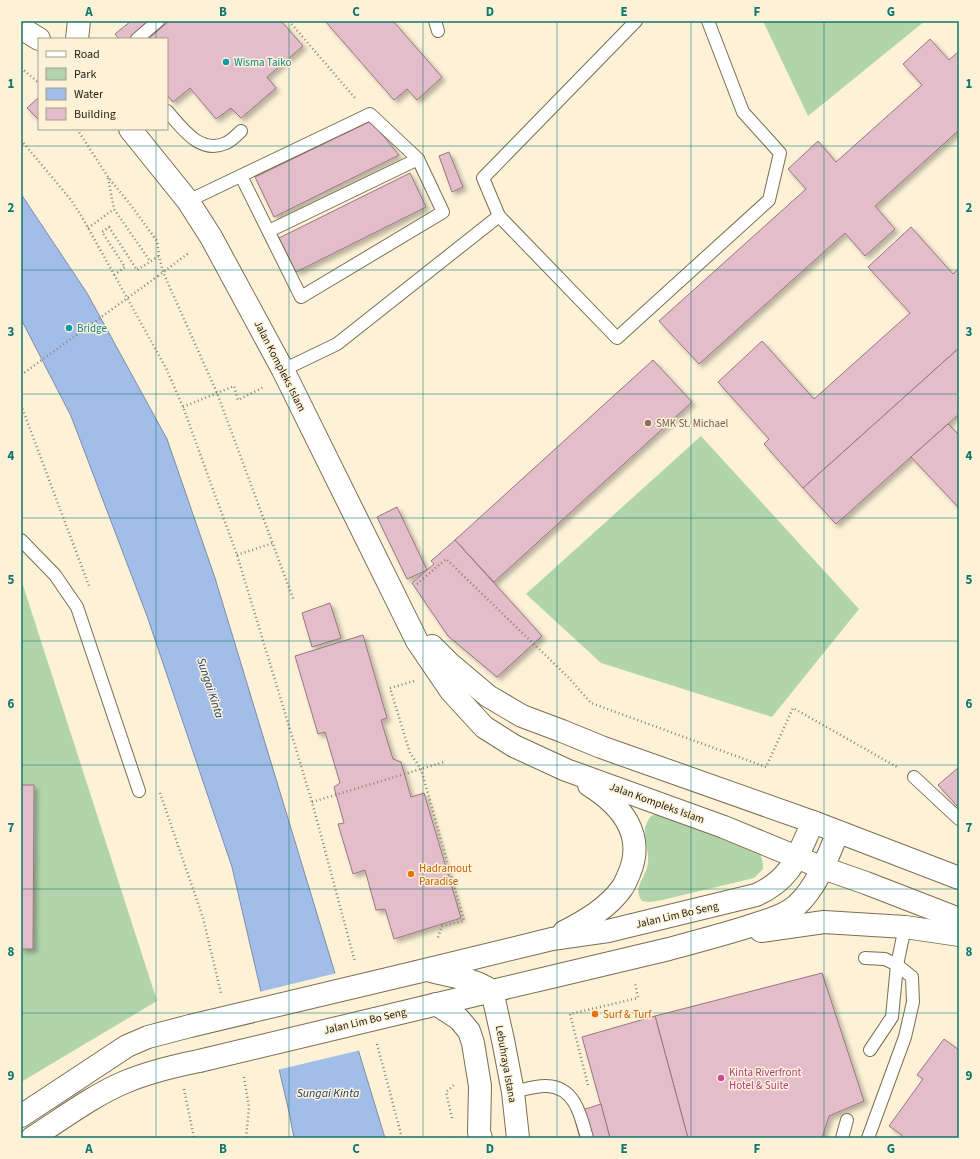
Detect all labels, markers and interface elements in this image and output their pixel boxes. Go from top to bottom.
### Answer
text: A [84,3,93,21]
text: B [219,3,227,21]
text: C [352,3,360,21]
text: D [486,3,494,21]
text: E [620,3,628,21]
text: F [754,3,761,21]
text: G [887,3,895,21]
legend [38,38,168,130]
text: Road [74,46,100,63]
place label: Wisma Taiko [234,55,291,70]
marker: Wisma Taiko [221,57,231,67]
text: Park [74,66,96,83]
text: 1 [8,75,15,93]
text: 1 [966,75,973,93]
text: Water [74,86,104,103]
text: Building [74,106,116,123]
text: 2 [8,199,15,217]
text: 2 [966,199,973,217]
street label: Jalan Kompleks Islam [251,318,309,414]
place label: Bridge [77,321,107,336]
text: 3 [8,323,15,341]
marker: Bridge [64,323,74,333]
text: 3 [966,323,973,341]
place label: SMK St. Michael [656,416,728,431]
marker: SMK St. Michael [643,418,653,428]
text: 4 [8,447,15,465]
text: 4 [966,447,973,465]
text: 5 [8,571,15,589]
text: 5 [966,571,973,589]
water label: Sungai Kinta [192,656,228,721]
text: 6 [8,695,15,713]
text: 6 [966,695,973,713]
street label: Jalan Kompleks Islam [607,779,707,827]
text: 7 [8,819,15,837]
text: 7 [966,819,973,837]
place label: Hadramout Paradise [419,861,472,889]
marker: Hadramout Paradise [406,869,416,879]
street label: Jalan Lim Bo Seng [634,898,720,932]
text: 8 [8,943,15,961]
text: 8 [966,943,973,961]
street label: Jalan Lim Bo Seng [322,1004,408,1038]
place label: Surf & Turf [603,1007,652,1022]
marker: Surf & Turf [590,1009,600,1019]
street label: Lebuhraya Istana [492,1024,520,1104]
place label: Kinta Riverfront Hotel & Suite [729,1065,802,1093]
text: 9 [8,1067,15,1085]
text: 9 [966,1067,973,1085]
marker: Kinta Riverfront Hotel & Suite [716,1073,726,1083]
water label: Sungai Kinta [297,1085,360,1102]
text: A [84,1140,93,1158]
text: B [219,1140,227,1158]
text: C [352,1140,360,1158]
text: D [486,1140,494,1158]
text: E [620,1140,628,1158]
text: F [754,1140,761,1158]
text: G [887,1140,895,1158]

